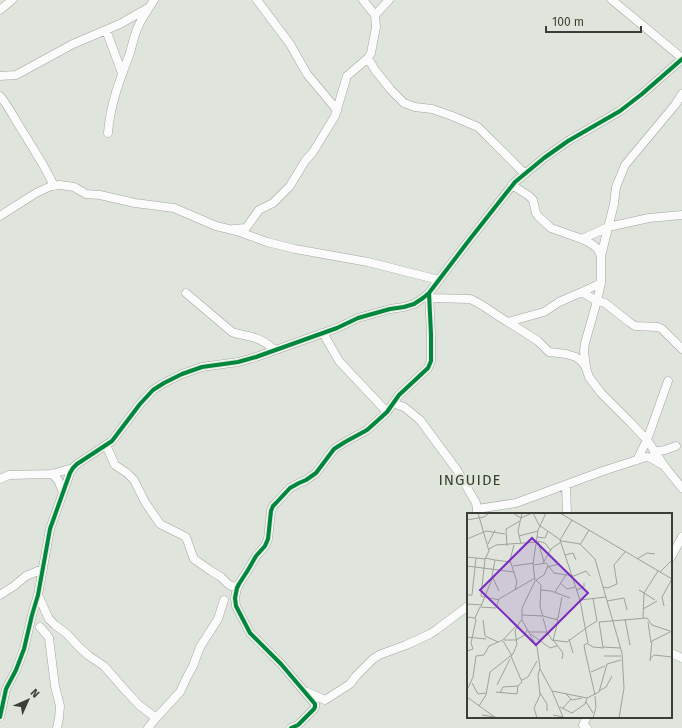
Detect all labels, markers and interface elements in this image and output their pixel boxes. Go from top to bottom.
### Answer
scale bar [546,8,641,34]
text: 100 m [552,15,584,29]
district label: INGUIDE [438,471,502,489]
inset map [467,513,672,718]
north arrow [8,680,48,720]
text: N [28,686,42,700]

